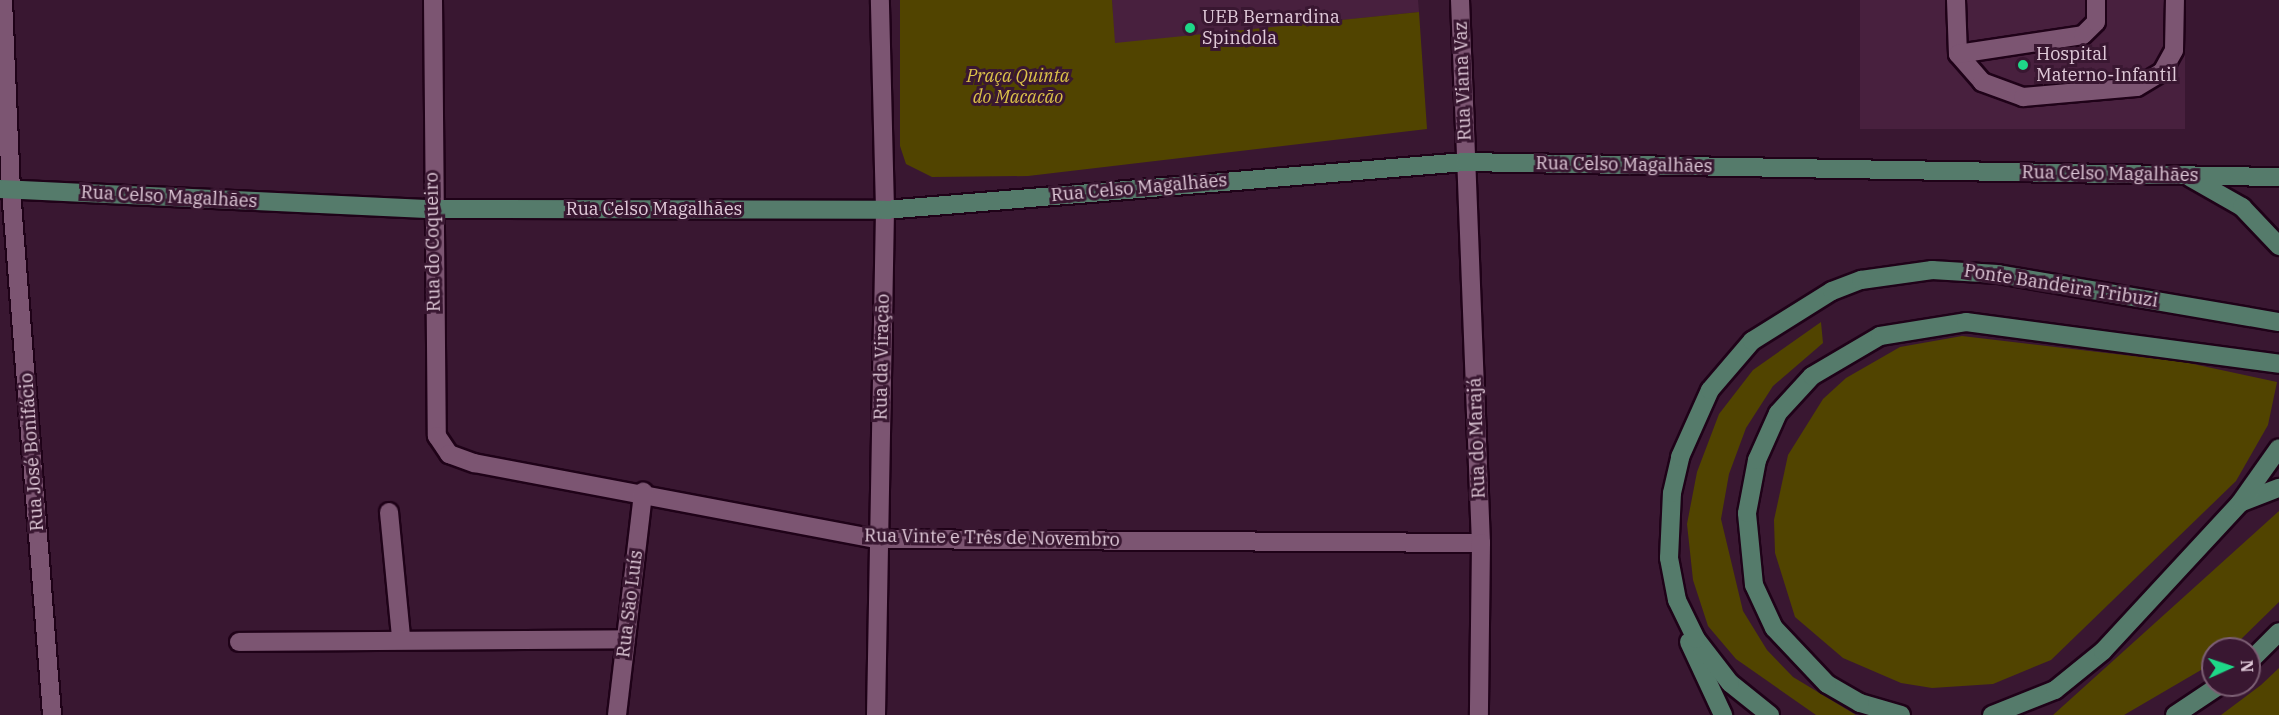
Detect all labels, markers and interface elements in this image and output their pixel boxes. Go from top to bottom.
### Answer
place label: UEB Bernardina Spindola [1202,7,1340,50]
marker: UEB Bernardina Spindola [1183,21,1197,35]
street label: Rua Viana Vaz [1450,21,1476,141]
place label: Hospital Materno-Infantil [2036,44,2177,86]
marker: Hospital Materno-Infantil [2014,56,2032,74]
park label: Praça Quinta do Macacão [966,66,1070,109]
street label: Rua Celso Magalhães [1535,153,1713,177]
street label: Rua Celso Magalhães [2021,162,2199,186]
street label: Rua Celso Magalhães [1050,170,1228,206]
street label: Rua do Coqueiro [421,172,445,312]
street label: Rua Celso Magalhães [80,182,258,212]
street label: Rua Celso Magalhães [566,198,742,220]
street label: Ponte Bandeira Tribuzi [1962,260,2160,312]
street label: Rua da Viração [870,294,894,420]
street label: Rua José Bonifácio [16,372,48,532]
street label: Rua do Marajá [1464,377,1490,499]
street label: Rua Vinte e Três de Novembro [864,525,1120,551]
street label: Rua São Luís [613,549,647,659]
north arrow [2201,637,2261,697]
text: N [2237,659,2257,673]

